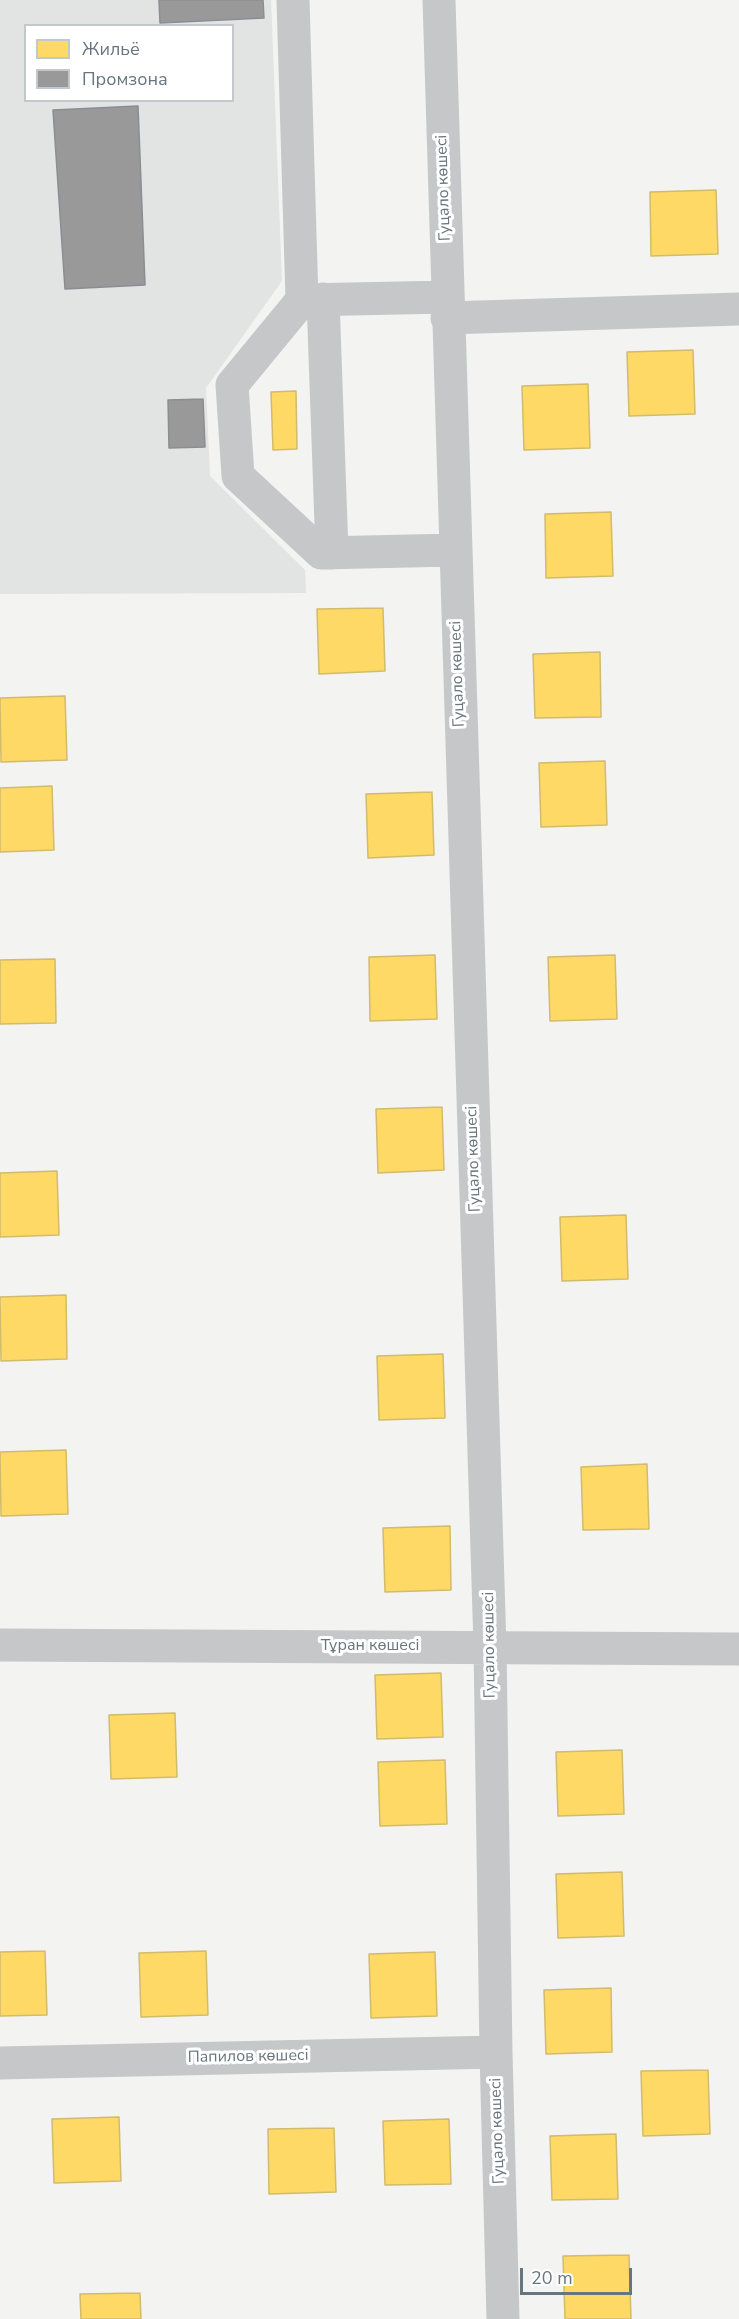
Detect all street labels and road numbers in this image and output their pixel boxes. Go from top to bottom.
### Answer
street label: Гуцало көшесі [433,134,455,242]
street label: Гуцало көшесі [447,620,469,728]
street label: Гуцало көшесі [463,1105,485,1213]
street label: Гуцало көшесі [479,1592,501,1698]
street label: Тұран көшесі [321,1636,419,1656]
street label: Папилов көшесі [187,2046,309,2068]
street label: Гуцало көшесі [487,2077,509,2185]

